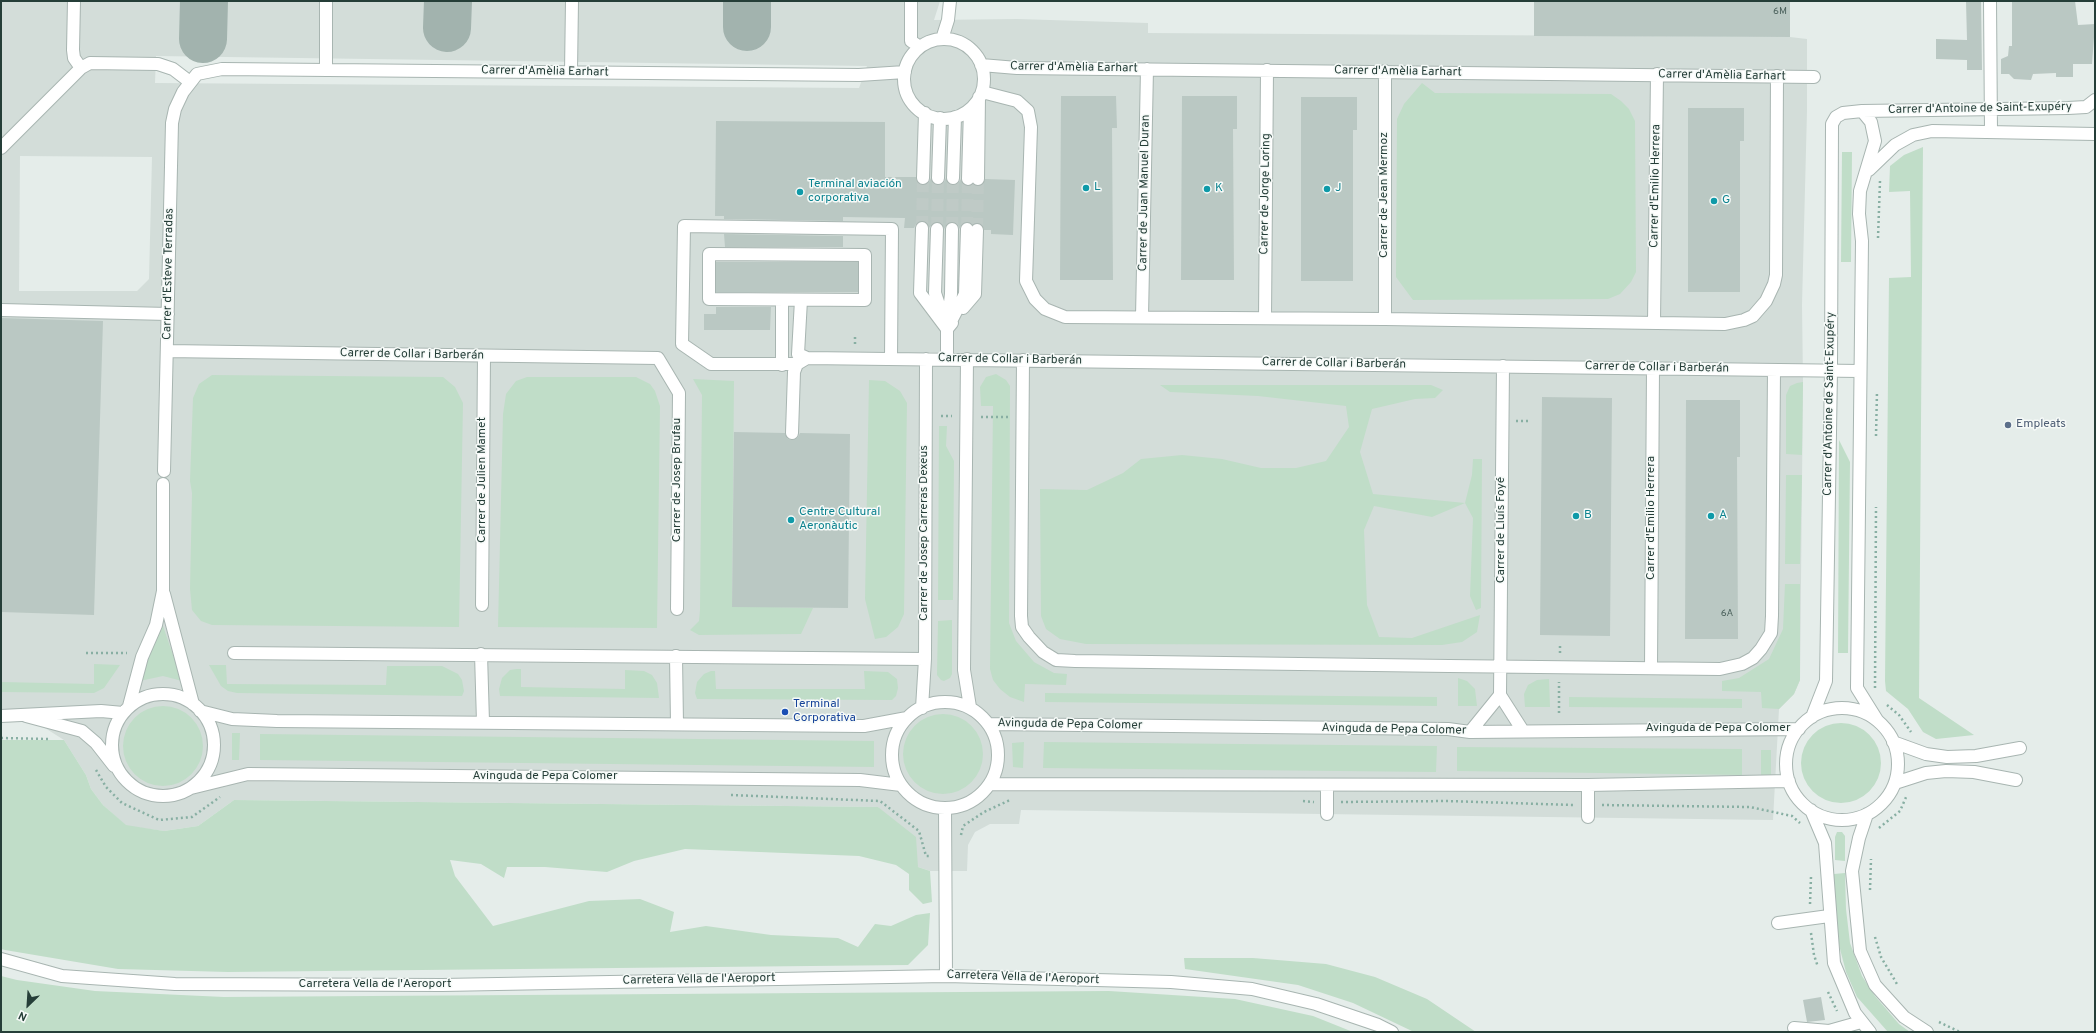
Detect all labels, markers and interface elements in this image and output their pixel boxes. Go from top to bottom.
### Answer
house number: 6M [1773,6,1787,18]
street label: Carrer d'Amèlia Earhart [1010,60,1138,76]
street label: Carrer d'Amèlia Earhart [481,64,609,80]
street label: Carrer d'Amèlia Earhart [1334,64,1462,80]
street label: Carrer d'Amèlia Earhart [1658,68,1786,84]
street label: Carrer d'Antoine de Saint-Exupéry [1888,100,2072,118]
street label: Carrer de Juan Manuel Duran [1136,114,1154,272]
street label: Carrer d'Emilio Herrera [1648,124,1664,248]
street label: Carrer de Jean Mermoz [1378,132,1392,258]
street label: Carrer de Jorge Loring [1258,133,1274,255]
place label: Terminal aviación corporativa [808,178,902,206]
place label: L [1094,181,1101,195]
place label: K [1215,182,1223,196]
place label: J [1335,182,1342,196]
marker: L [1081,183,1091,193]
marker: K [1202,184,1212,194]
marker: J [1322,184,1332,194]
marker: Terminal aviación corporativa [795,187,805,197]
place label: G [1722,194,1730,208]
marker: G [1709,196,1719,206]
street label: Carrer d'Esteve Terradas [161,208,177,340]
street label: Carrer d'Antoine de Saint-Exupéry [1821,312,1839,496]
street label: Carrer de Collar i Barberán [340,347,484,363]
street label: Carrer de Collar i Barberán [938,352,1082,368]
street label: Carrer de Collar i Barberán [1262,356,1406,372]
street label: Carrer de Collar i Barberán [1585,360,1729,376]
street label: Carrer de Julien Mamet [476,417,490,543]
street label: Carrer de Josep Brufau [671,418,685,542]
place label: Empleats [2016,418,2066,432]
marker: Empleats [2003,420,2013,430]
street label: Carrer de Josep Carreras Dexeus [918,445,932,621]
street label: Carrer d'Emilio Herrera [1645,456,1659,580]
street label: Carrer de Lluís Foyé [1495,477,1509,583]
place label: Centre Cultural Aeronàutic [799,506,880,534]
place label: B [1584,509,1592,523]
place label: A [1719,509,1727,523]
marker: B [1571,511,1581,521]
marker: A [1706,511,1716,521]
marker: Centre Cultural Aeronàutic [786,515,796,525]
house number: 6A [1721,608,1733,620]
place label: Terminal Corporativa [793,698,856,726]
marker: Terminal Corporativa [780,707,790,717]
street label: Avinguda de Pepa Colomer [997,717,1143,733]
street label: Avinguda de Pepa Colomer [1321,722,1467,738]
street label: Avinguda de Pepa Colomer [1645,722,1791,736]
street label: Avinguda de Pepa Colomer [472,770,618,784]
street label: Carretera Vella de l'Aeroport [946,968,1100,988]
street label: Carretera Vella de l'Aeroport [622,971,776,989]
street label: Carretera Vella de l'Aeroport [299,978,451,992]
north arrow [8,985,48,1025]
text: N [16,1008,29,1024]

